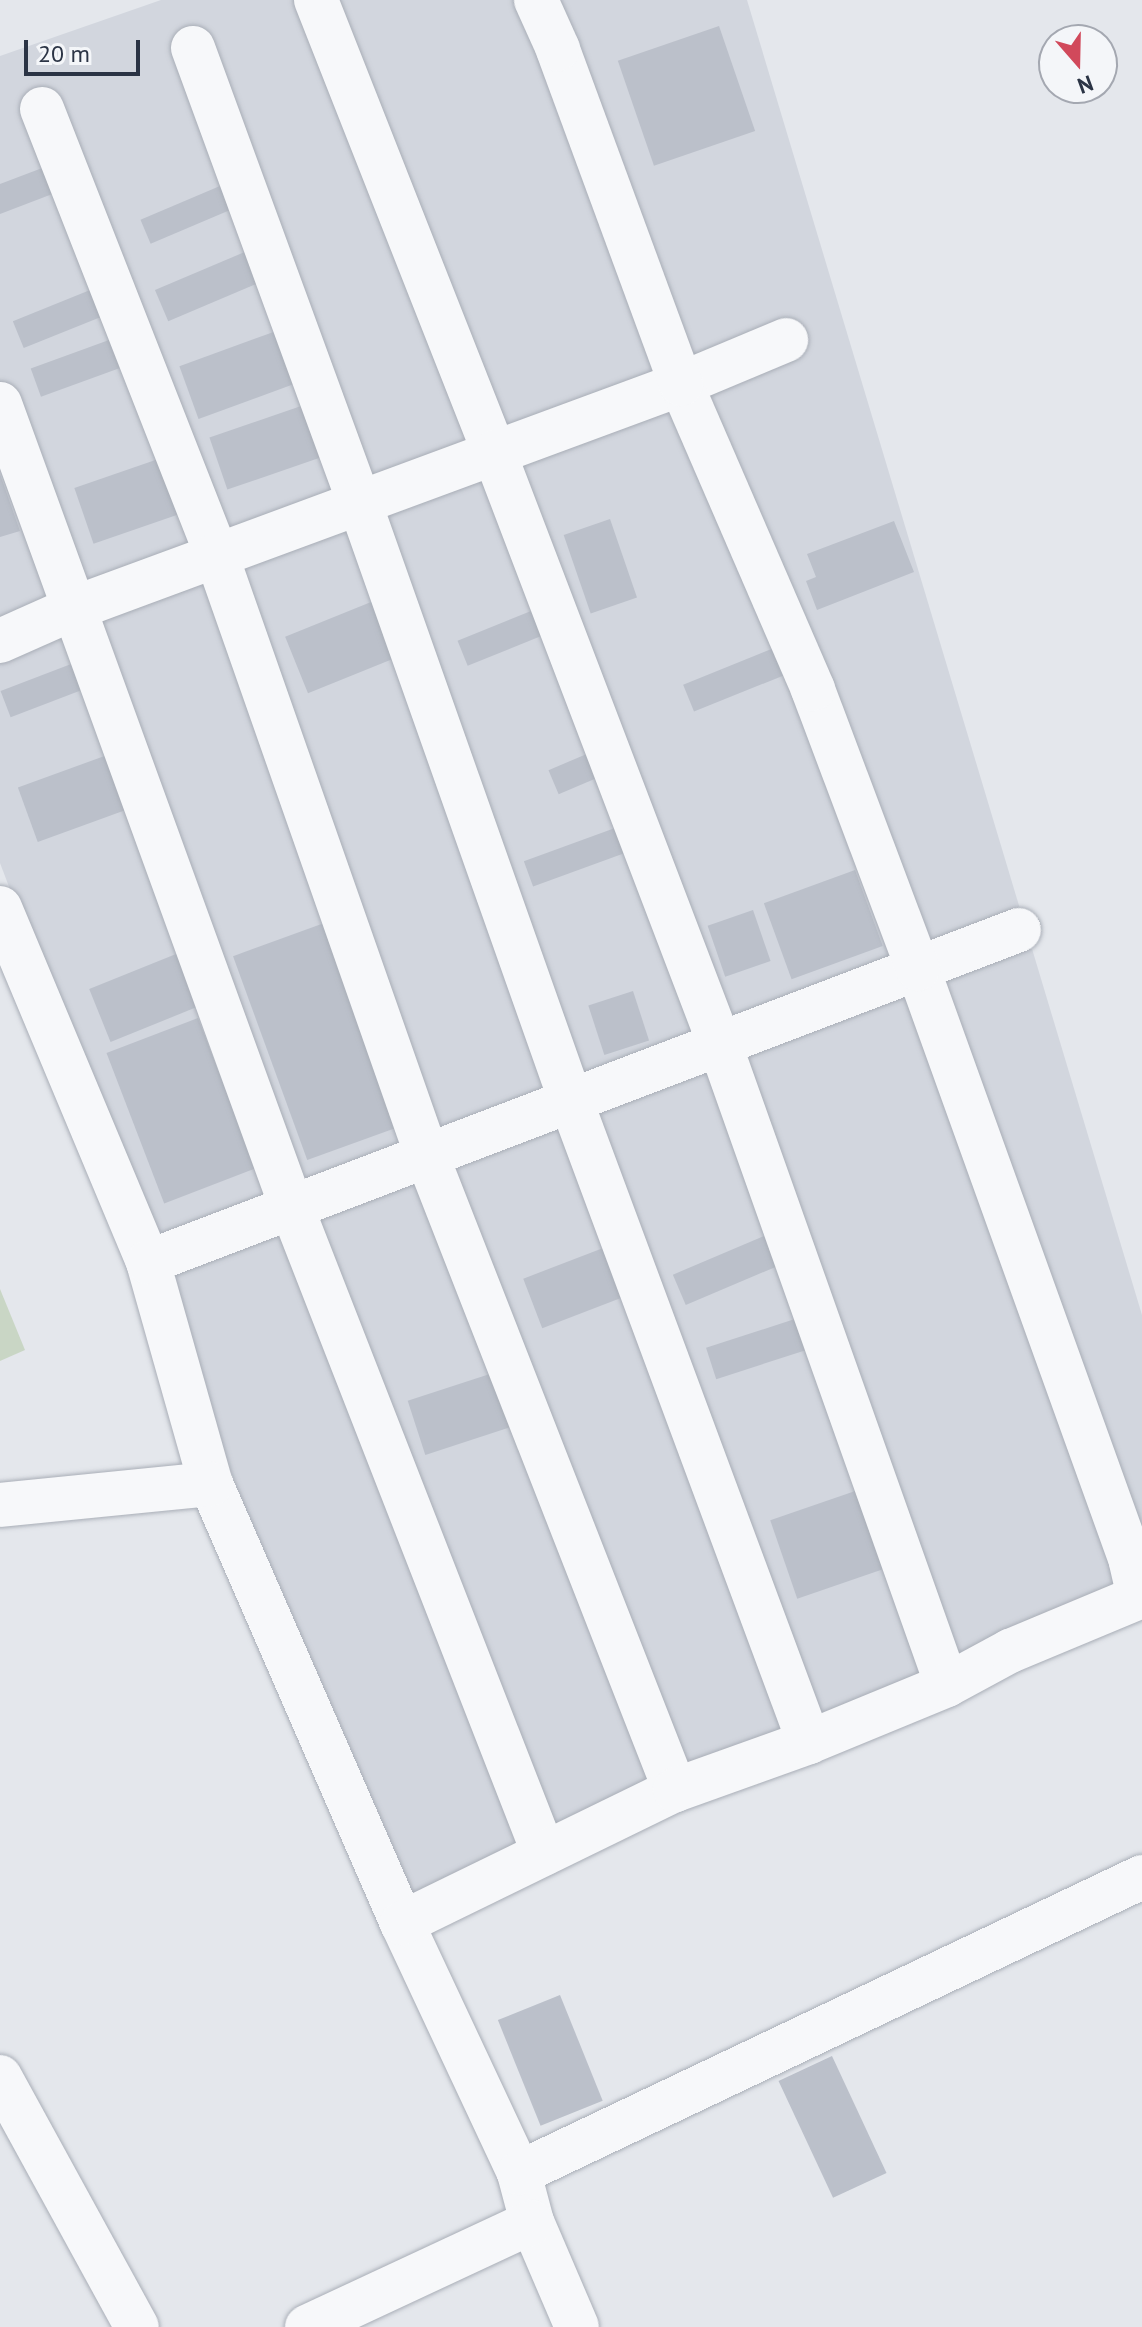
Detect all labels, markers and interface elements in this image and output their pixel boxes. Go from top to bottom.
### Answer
scale bar [28,24,144,74]
north arrow [1038,24,1118,104]
text: 20 m [38,38,90,69]
text: N [1074,69,1097,100]

